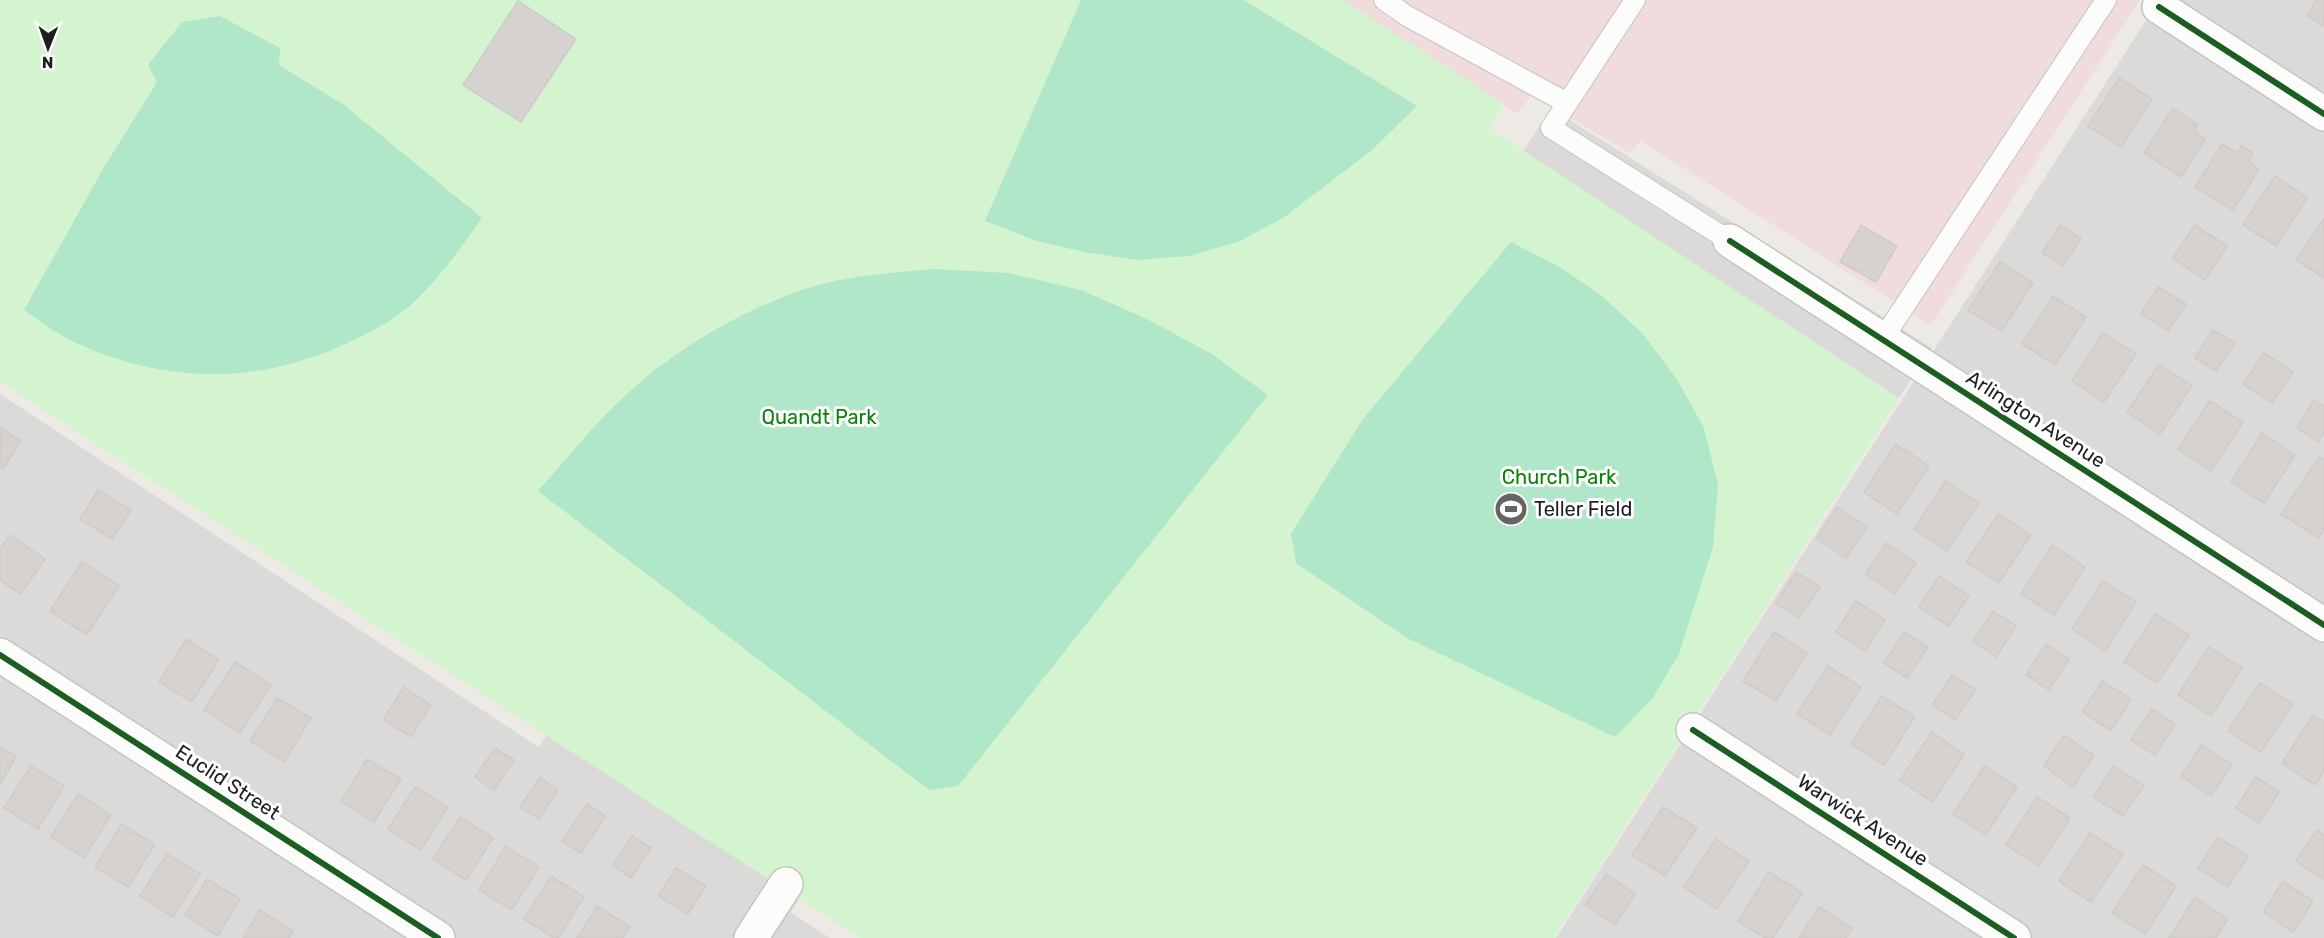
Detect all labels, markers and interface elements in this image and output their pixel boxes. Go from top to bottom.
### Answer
north arrow [18,18,78,78]
text: N [42,53,54,72]
street label: Arlington Avenue [1962,365,2110,473]
park label: Quandt Park [762,405,877,429]
park label: Church Park [1502,465,1617,489]
sports icon: Teller Field [1493,491,1529,527]
place label: Teller Field [1534,497,1632,521]
street label: Euclid Street [171,739,285,825]
street label: Warwick Avenue [1793,769,1933,871]

